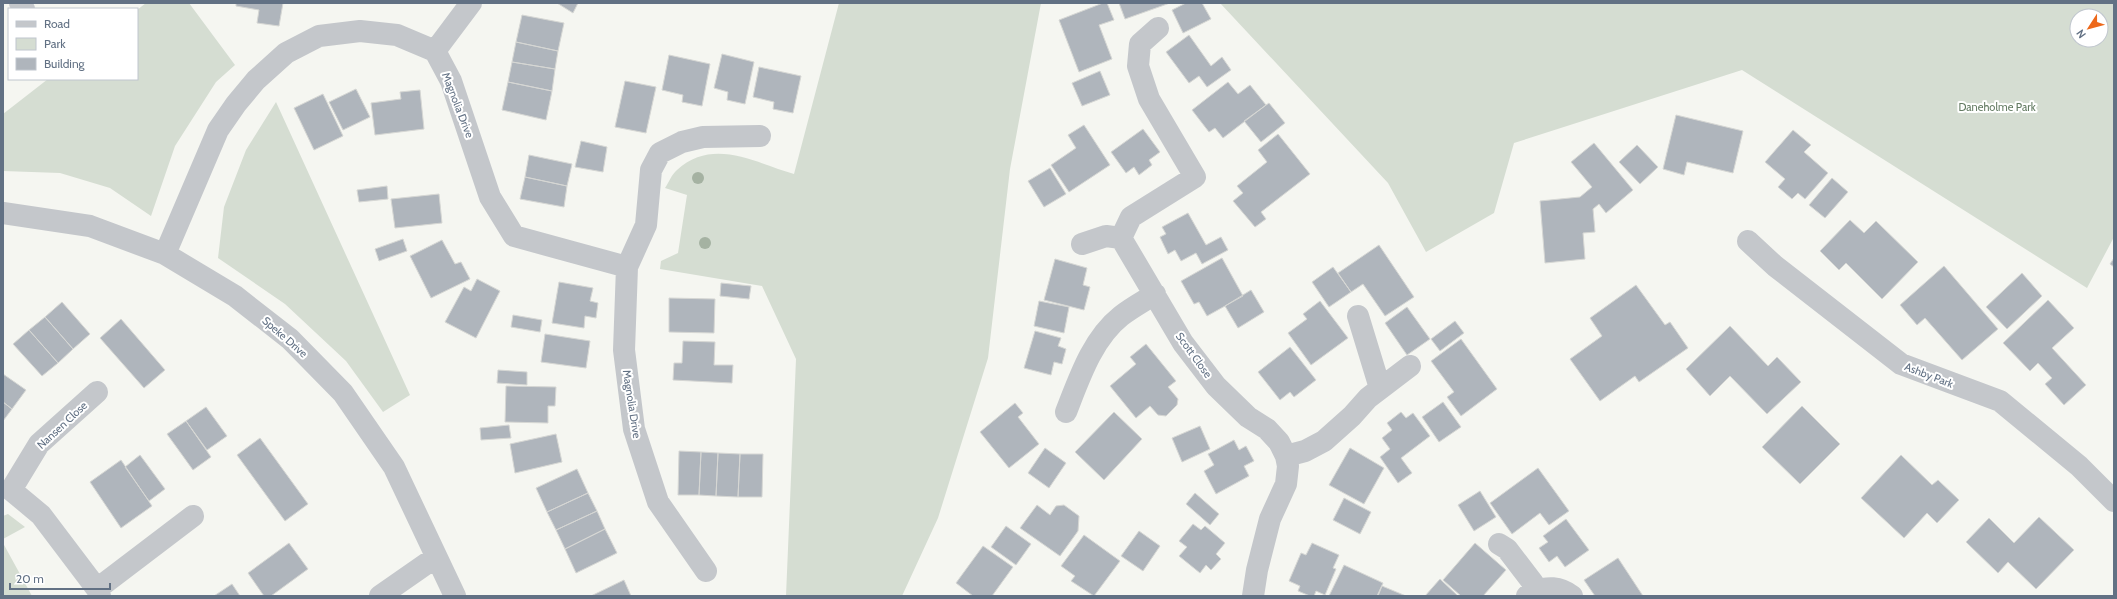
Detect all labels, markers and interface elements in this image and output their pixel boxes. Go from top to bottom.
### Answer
legend [8,8,138,80]
north arrow [2069,8,2109,48]
text: Road [44,16,70,31]
text: N [2073,27,2089,41]
text: Park [44,36,66,51]
text: Building [44,56,86,71]
street label: Magnolia Drive [439,70,477,140]
park label: Daneholme Park [1958,100,2036,114]
street label: Speke Drive [259,313,311,361]
street label: Scott Close [1173,330,1215,381]
street label: Ashby Park [1903,359,1955,391]
street label: Magnolia Drive [620,369,644,440]
street label: Nansen Close [34,398,90,452]
scale bar [10,565,110,591]
text: 20 m [16,571,44,586]

